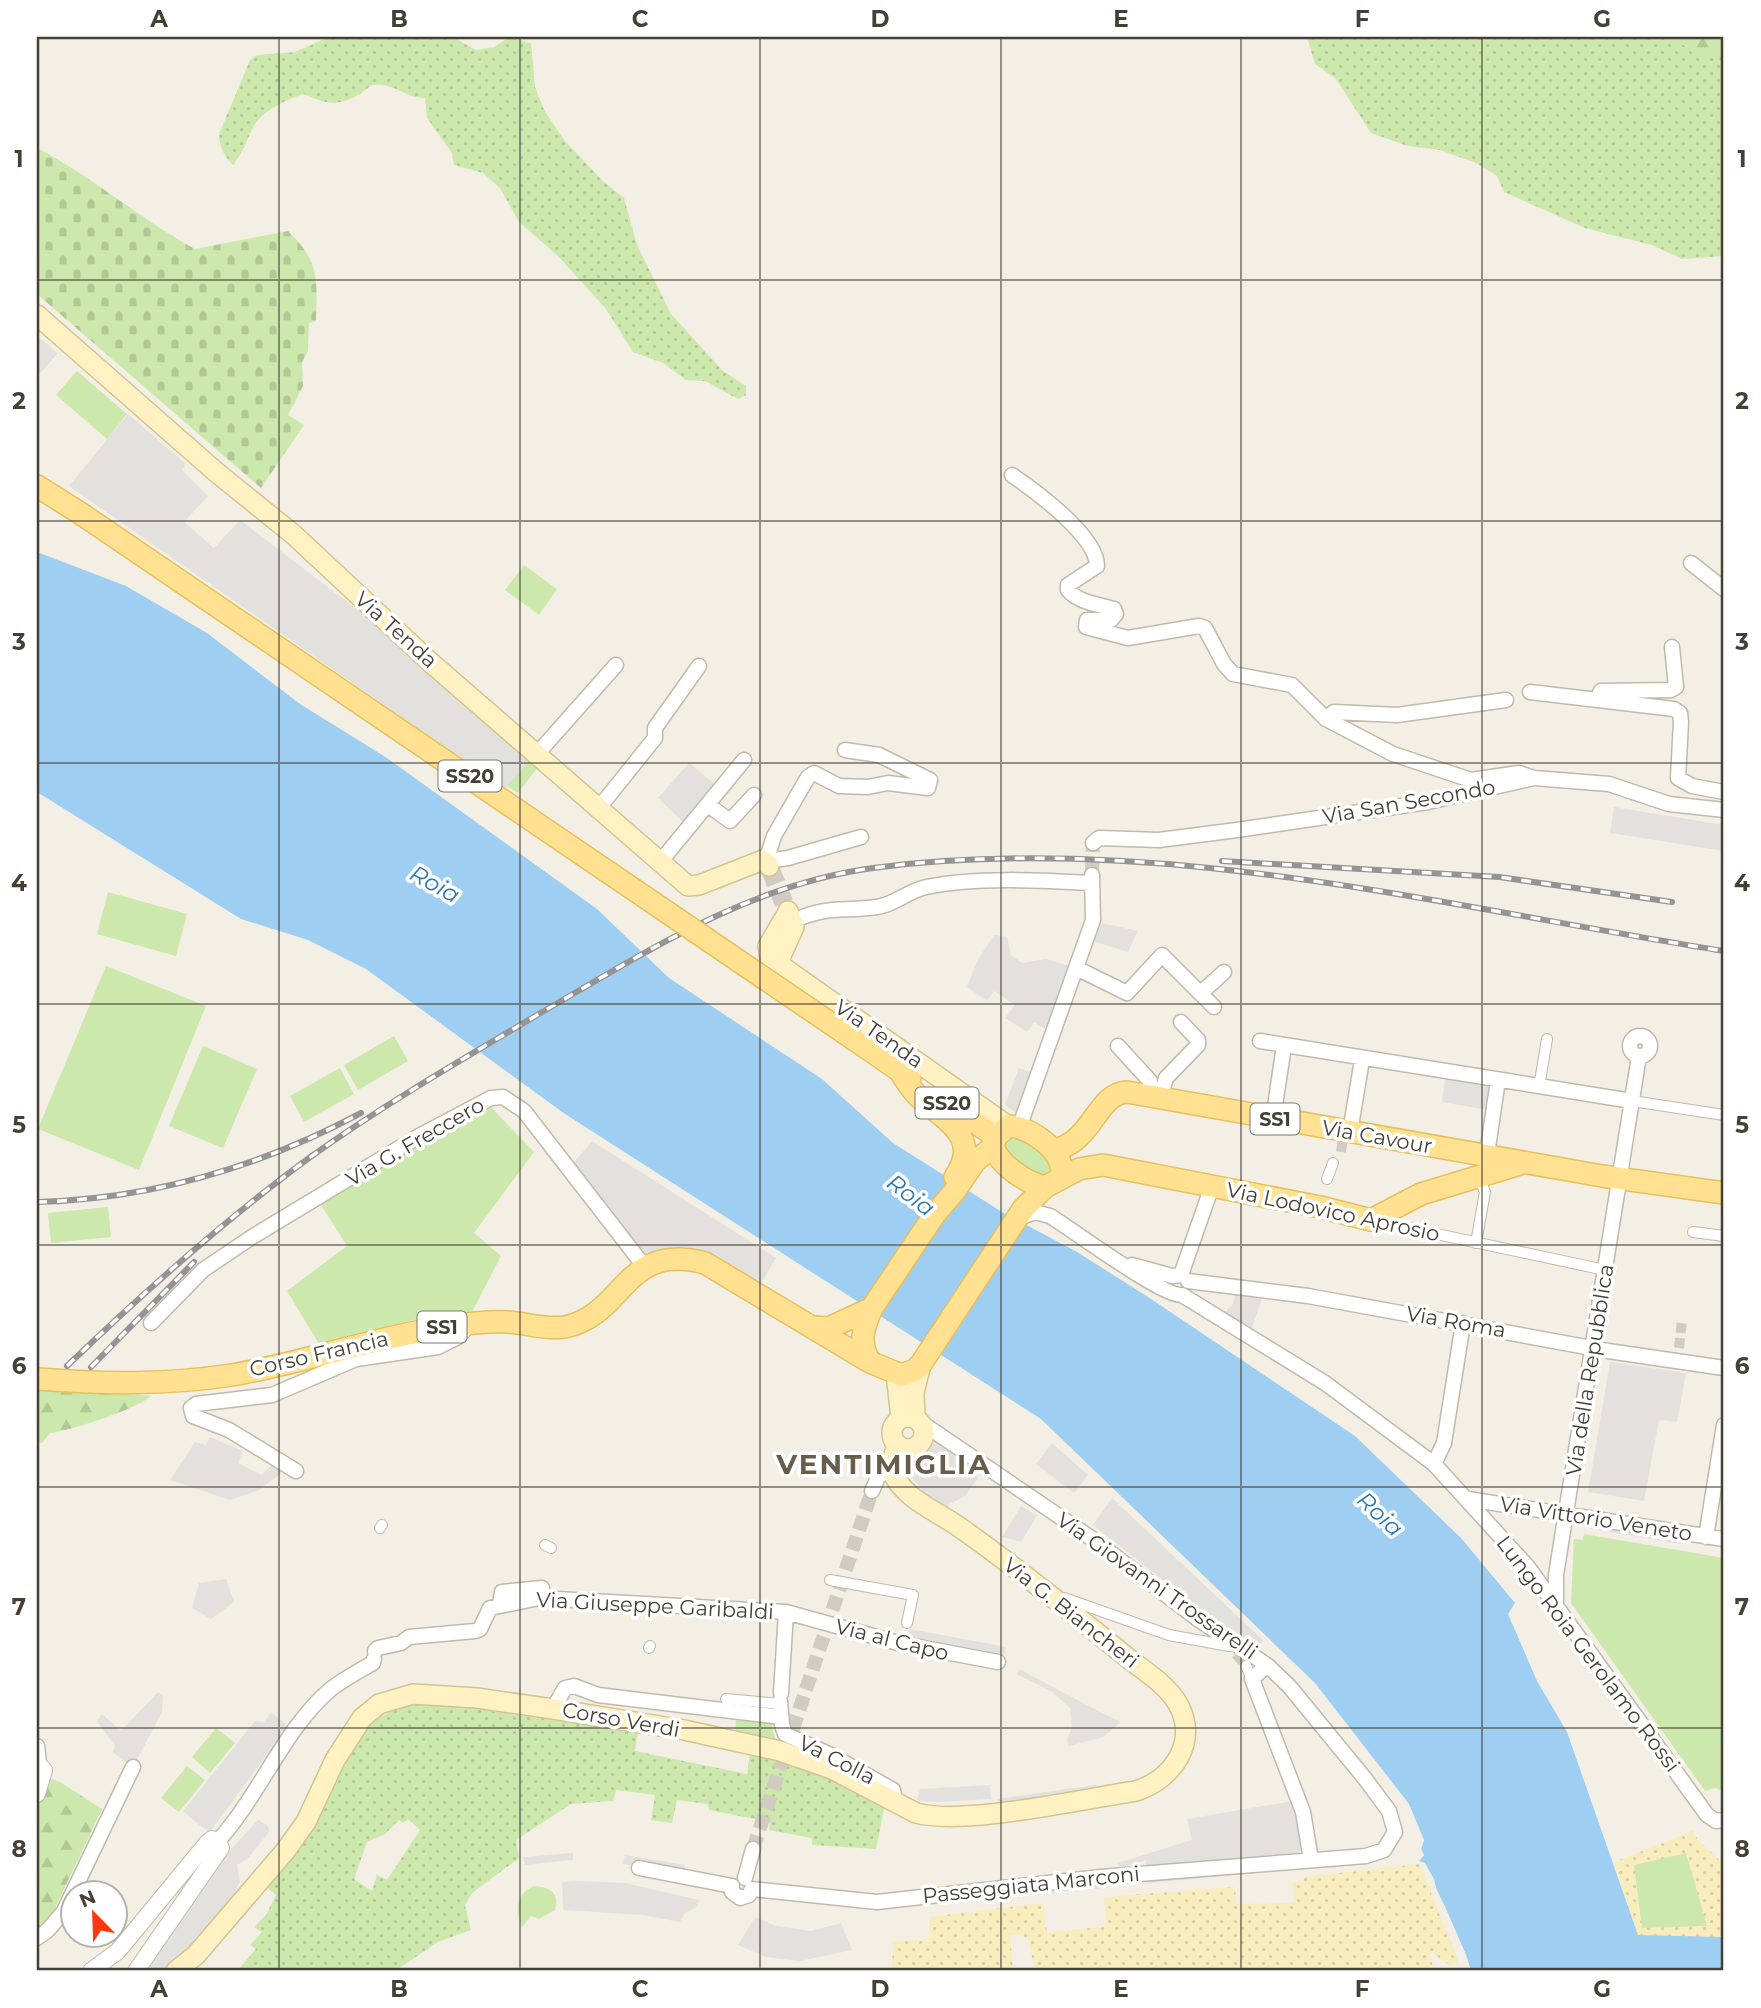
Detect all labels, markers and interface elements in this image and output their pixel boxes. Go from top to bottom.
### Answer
text: A [149,5,168,33]
text: B [390,5,408,33]
text: C [632,5,649,33]
text: D [871,5,890,33]
text: E [1113,5,1129,33]
text: F [1355,5,1370,33]
text: G [1593,5,1611,33]
text: 1 [14,145,24,173]
text: 1 [1737,145,1747,173]
text: 2 [12,387,26,415]
text: 2 [1735,387,1749,415]
street label: Via Tenda [350,586,443,673]
text: 3 [11,628,26,656]
text: 3 [1734,628,1749,656]
road number: SS20 [438,761,502,792]
street label: Via San Secondo [1321,774,1497,829]
water label: Roia [405,859,465,909]
text: 4 [11,869,27,897]
text: 4 [1734,869,1750,897]
street label: Via Tenda [830,994,928,1073]
road number: SS20 [916,1088,978,1119]
street label: Via G. Freccero [341,1092,488,1191]
road number: SS1 [1250,1104,1300,1134]
text: 5 [12,1111,26,1139]
text: 5 [1735,1111,1749,1139]
street label: Via Cavour [1320,1115,1434,1158]
water label: Roia [881,1168,941,1222]
street label: Via Lodovico Aprosio [1224,1177,1442,1246]
street label: Via della Repubblica [1560,1262,1619,1478]
street label: Via Roma [1404,1300,1508,1343]
road number: SS1 [418,1312,466,1343]
street label: Corso Francia [247,1325,391,1382]
text: 6 [12,1352,27,1380]
text: 6 [1735,1352,1750,1380]
district label: VENTIMIGLIA [775,1447,992,1481]
water label: Roia [1351,1486,1409,1542]
street label: Via Vittorio Veneto [1498,1491,1694,1546]
street label: Via Giovanni Trossarelli [1052,1507,1262,1664]
street label: Lungo Roia Gerolamo Rossi [1491,1531,1685,1777]
street label: Via G. Biancheri [999,1552,1144,1673]
street label: Via Giuseppe Garibaldi [536,1587,775,1624]
text: 7 [12,1593,26,1621]
text: 7 [1735,1593,1749,1621]
street label: Via al Capo [833,1613,951,1666]
street label: Corso Verdi [560,1697,682,1742]
street label: Va Colla [795,1730,880,1789]
text: 8 [11,1835,27,1863]
text: 8 [1734,1835,1750,1863]
street label: Passeggiata Marconi [921,1861,1141,1908]
north arrow [60,1878,130,1948]
text: N [76,1885,99,1912]
text: A [149,1975,168,2003]
text: B [390,1975,408,2003]
text: C [632,1975,649,2003]
text: D [871,1975,890,2003]
text: E [1113,1975,1129,2003]
text: F [1355,1975,1370,2003]
text: G [1593,1975,1611,2003]

